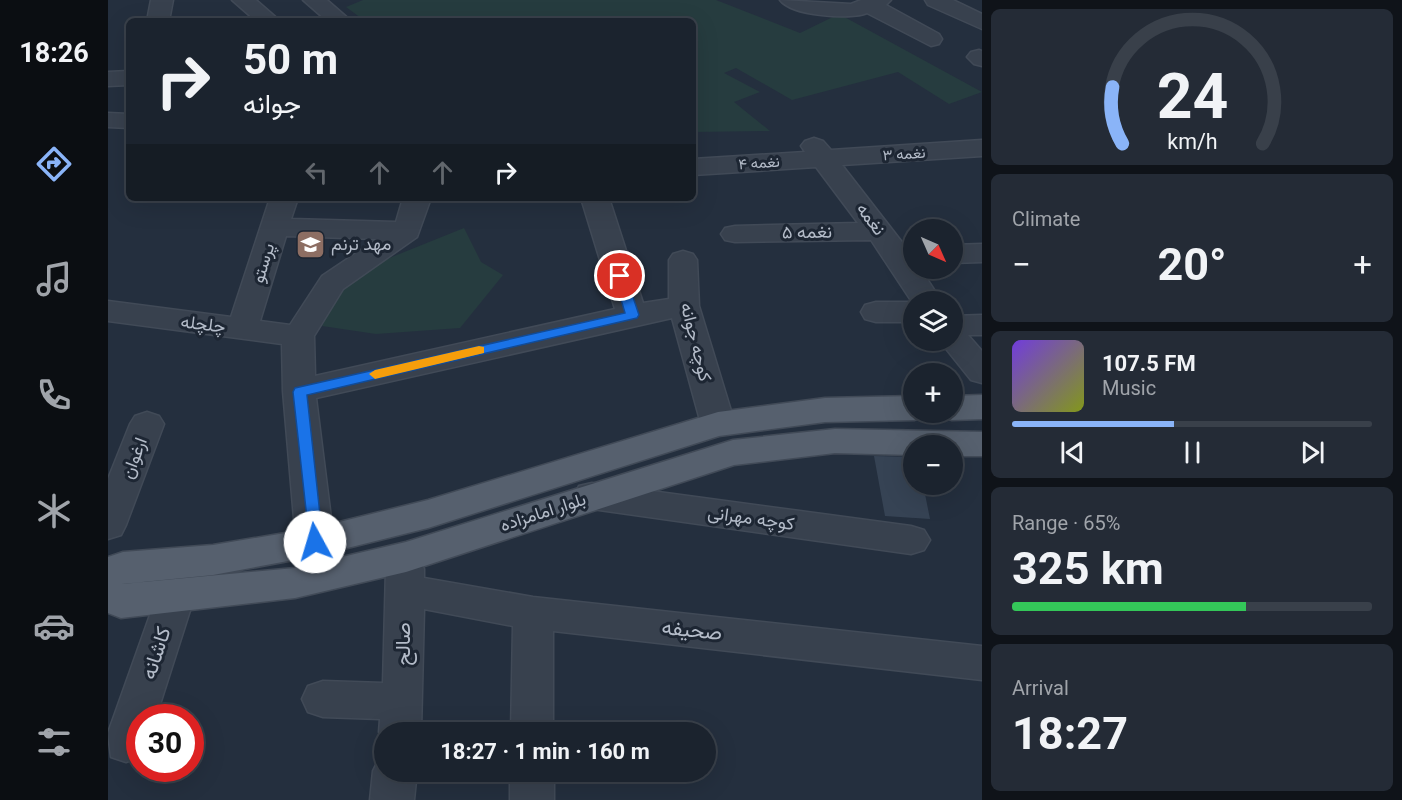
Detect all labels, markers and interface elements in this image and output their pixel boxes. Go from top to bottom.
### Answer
text: 50 m [243,35,338,84]
text: 18:26 [19,37,89,69]
icon: right [144,42,222,120]
text: 24 [1156,60,1228,133]
text: جوانه [243,88,301,120]
text: km/h [1167,129,1217,154]
icon: directions [33,143,75,185]
street label: نغمه ۳ [882,144,926,164]
street label: نغمه ۴ [738,153,780,173]
icon: left [300,156,333,189]
icon: ahead [363,156,396,189]
icon: ahead [426,156,459,189]
icon: right [489,156,522,189]
street label: نغمه [852,198,890,239]
text: Climate [1012,207,1080,231]
north arrow [903,219,963,279]
map controls [903,219,963,495]
street label: نغمه ۵ [782,221,832,242]
school or university icon: مهد ترنم [294,228,326,260]
place label: مهد ترنم [331,233,391,256]
text: 20° [1157,238,1227,291]
street label: پرستو [247,240,280,286]
text: − [1012,245,1031,284]
text: + [1353,245,1372,284]
pin [594,250,645,301]
icon: music [33,258,75,300]
icon: arrive [603,259,636,292]
button: layers [903,291,963,351]
street label: کوچه جوانه [675,300,716,384]
street label: چلچله [179,310,227,339]
text: 107.5 FM [1102,351,1196,376]
button: + [903,363,963,423]
icon: phone [33,374,75,416]
text: Music [1102,376,1156,400]
street label: ارغوان [116,434,152,482]
button: − [903,435,963,495]
icon: previous [1056,436,1089,469]
icon: pause [1176,436,1209,469]
icon: next [1296,436,1329,469]
street label: بلوار امامزاده [497,488,589,536]
icon: climate [33,490,75,532]
street label: کوچه مهرانی [706,501,796,536]
position arrow [283,510,347,574]
text: Range · 65% [1012,511,1120,535]
text: 325 km [1012,542,1164,595]
icon: car [33,605,75,647]
street label: صحیفه [660,615,724,645]
street label: صالح [391,622,417,666]
street label: کاشانه [136,624,176,682]
text: Arrival [1012,676,1069,700]
speed limit sign: 30 [126,704,204,782]
text: 18:27 [1012,707,1128,760]
icon: filters [33,721,75,763]
text: 18:27 · 1 min · 160 m [440,739,650,764]

